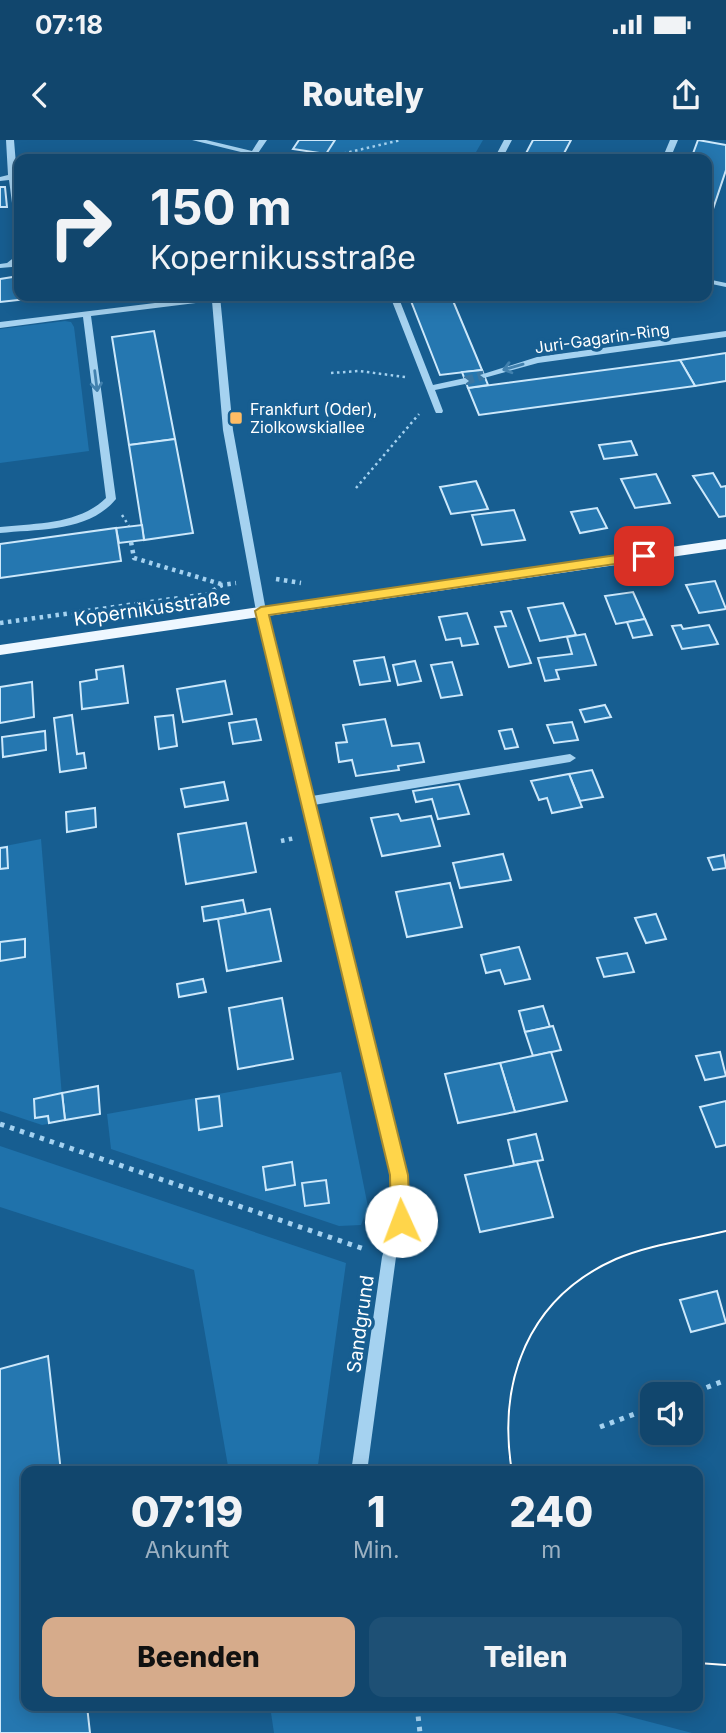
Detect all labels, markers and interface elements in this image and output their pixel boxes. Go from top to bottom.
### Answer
text: 07:18 [35,9,103,40]
text: Routely [302,75,424,114]
icon: back [21,76,59,114]
icon: share [667,76,705,114]
text: 150 m [150,178,292,237]
icon: right [35,182,126,273]
text: Kopernikusstraße [150,238,416,277]
street label: Juri-Gagarin-Ring [533,319,671,357]
one-way arrow [503,361,525,374]
one-way arrow [90,369,103,392]
place label: Frankfurt (Oder), Ziolkowskiallee [250,399,377,437]
marker: Frankfurt (Oder), Ziolkowskiallee [228,410,244,426]
pin [614,526,674,586]
icon: arrive [625,537,663,575]
street label: Kopernikusstraße [72,586,232,631]
position arrow [364,1184,438,1258]
street label: Sandgrund [342,1274,379,1375]
map controls [640,1382,703,1445]
button: sound [640,1382,703,1445]
text: 07:19 [131,1486,243,1537]
text: 1 [367,1486,386,1537]
text: 240 [509,1486,593,1537]
text: Ankunft [145,1536,229,1564]
text: Min. [353,1536,400,1564]
text: m [541,1536,561,1564]
button: Beenden [42,1617,355,1697]
button: Teilen [369,1617,682,1697]

